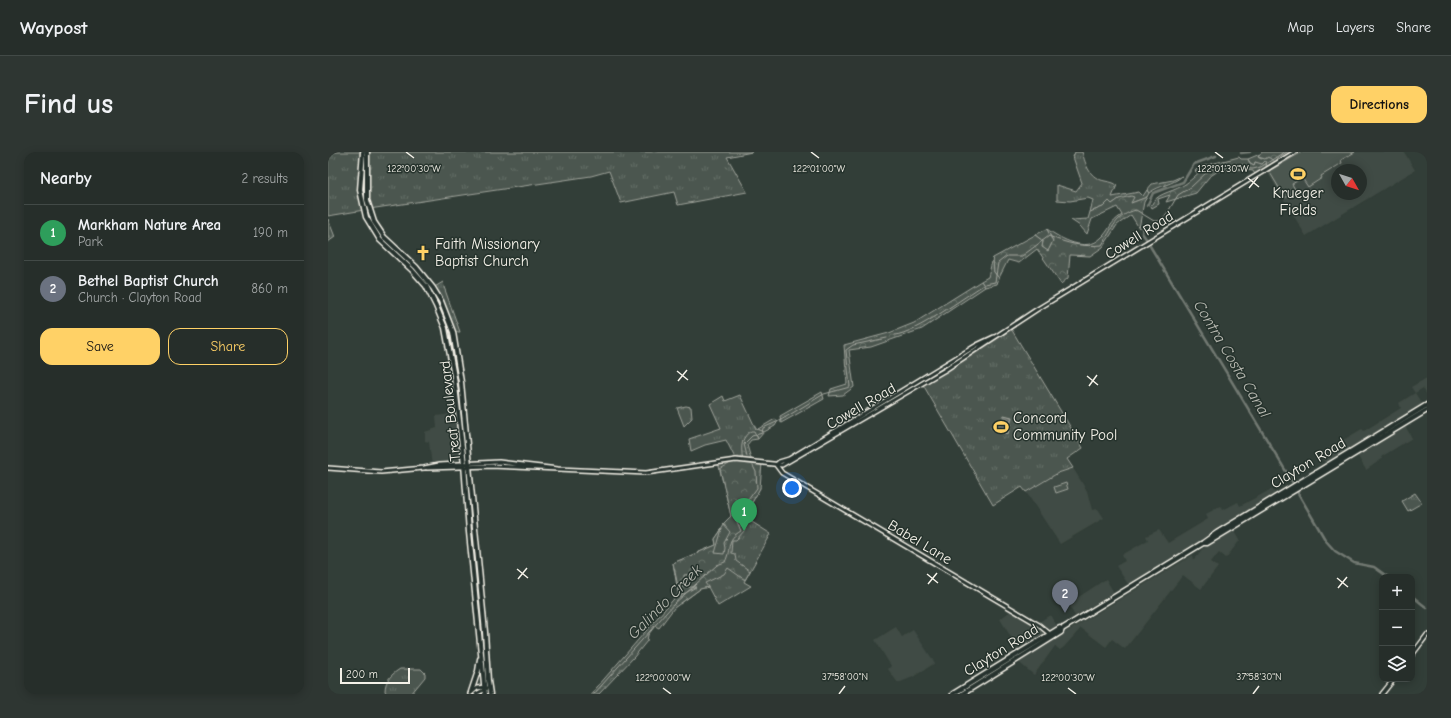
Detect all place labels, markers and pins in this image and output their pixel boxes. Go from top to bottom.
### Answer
sports icon: Krueger Fields [1289,165,1307,183]
place label: Krueger Fields [1273,184,1324,219]
place label: Faith Missionary Baptist Church [435,235,540,270]
church icon: Faith Missionary Baptist Church [414,244,432,262]
place label: Concord Community Pool [1013,409,1117,444]
sports icon: Concord Community Pool [992,418,1010,436]
pin: 1 [731,498,757,531]
pin: 2 [1052,580,1078,613]

